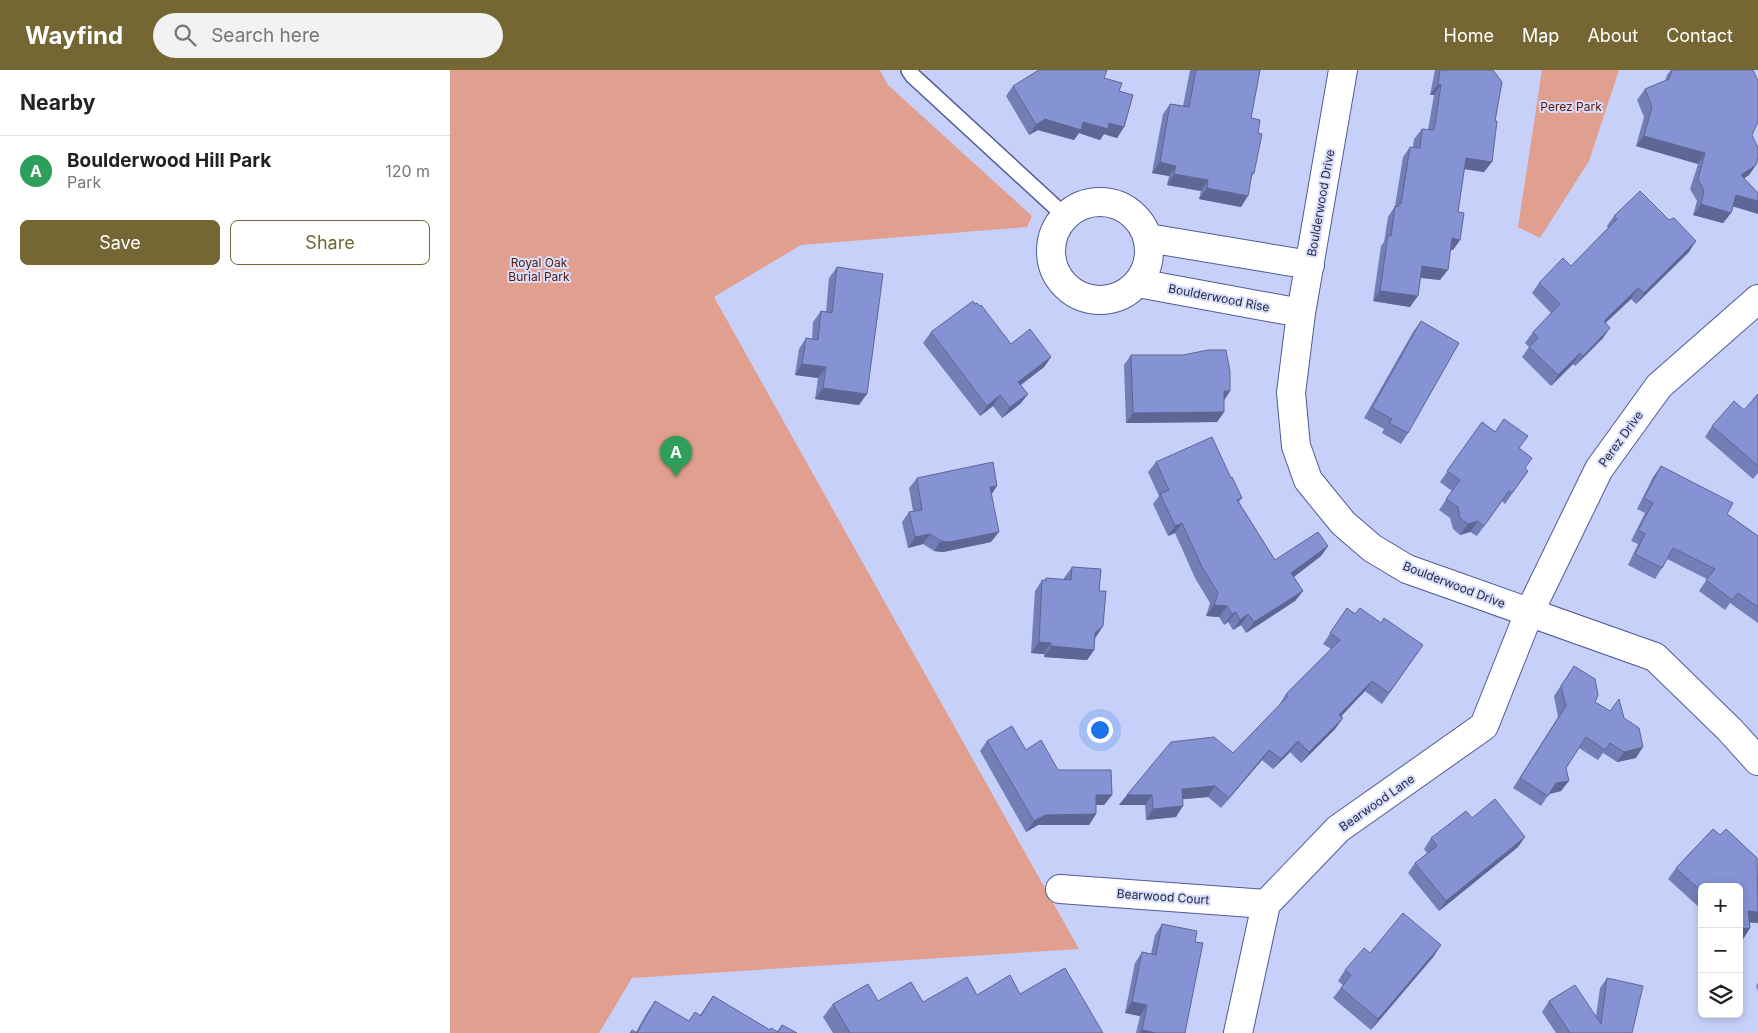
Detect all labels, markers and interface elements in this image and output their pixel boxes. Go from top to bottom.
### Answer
search box [153,13,503,58]
text: Wayfind [25,21,123,50]
icon: search [171,21,199,49]
text: Search here [211,24,320,47]
text: Home [1444,25,1494,46]
text: Map [1522,25,1559,46]
text: About [1587,25,1638,46]
text: Contact [1666,25,1733,46]
text: Nearby [20,90,95,115]
park label: Perez Park [1540,99,1602,114]
street label: Boulderwood Drive [1304,148,1337,258]
text: Boulderwood Hill Park [67,149,271,172]
text: A [30,161,42,181]
text: 120 m [385,161,430,181]
text: Park [67,172,101,192]
button: Save [20,220,220,265]
button: Share [230,220,430,265]
park label: Royal Oak Burial Park [508,255,570,284]
street label: Boulderwood Rise [1167,280,1271,315]
street label: Perez Drive [1595,408,1646,470]
pin: A [660,436,692,477]
street label: Boulderwood Drive [1401,558,1508,611]
your location [1087,717,1113,743]
street label: Bearwood Lane [1336,771,1417,834]
map controls [1698,883,1743,1018]
button: + [1698,883,1743,928]
street label: Bearwood Court [1116,886,1210,907]
button: − [1698,928,1743,973]
button: layers [1698,973,1743,1018]

